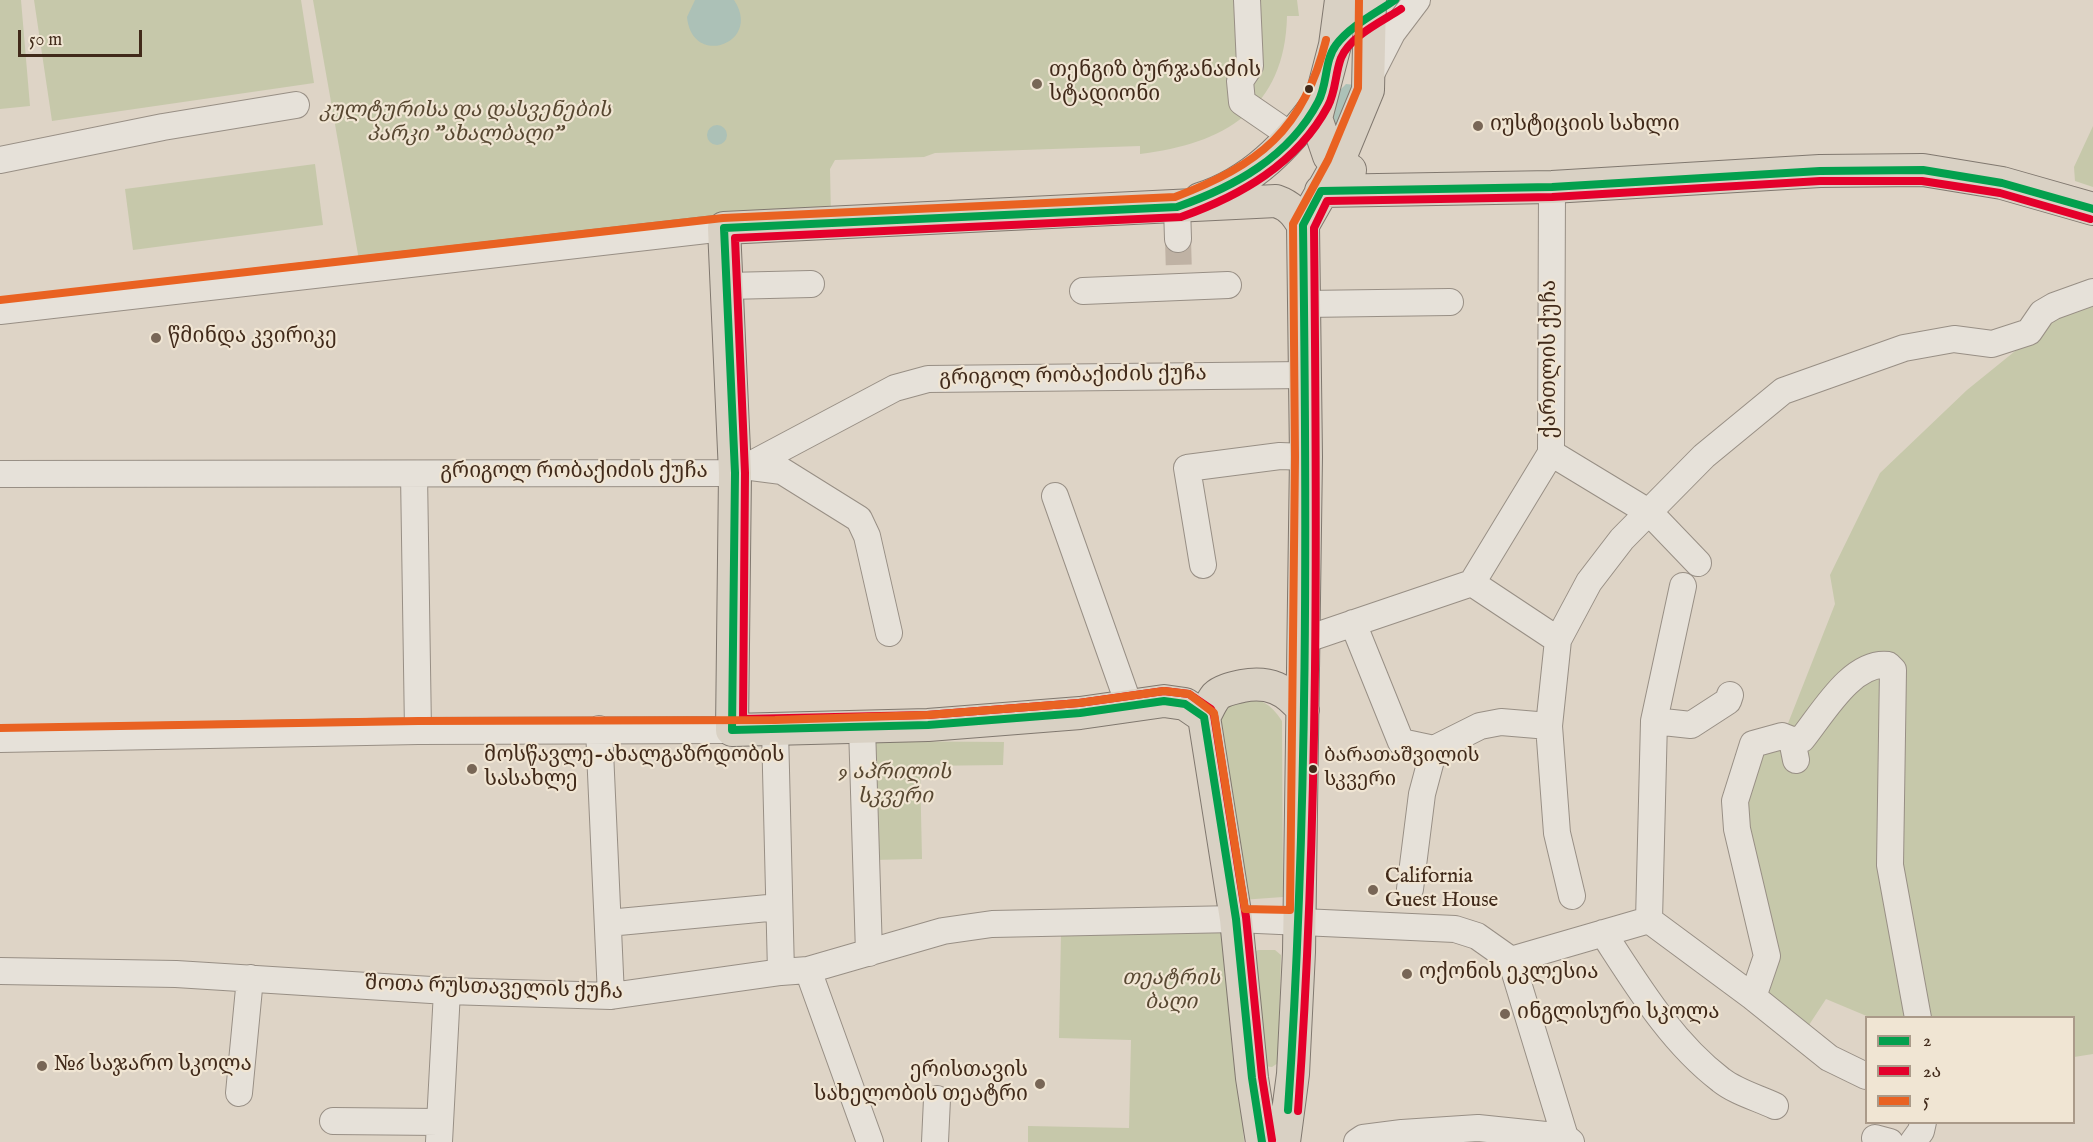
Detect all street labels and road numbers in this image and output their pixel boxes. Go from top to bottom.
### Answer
street label: ქართლის ქუჩა [1538,280,1564,438]
street label: გრიგოლ რობაქიძის ქუჩა [939,362,1207,392]
street label: გრიგოლ რობაქიძის ქუჩა [440,460,708,486]
street label: შოთა რუსთაველის ქუჩა [365,972,623,1006]

